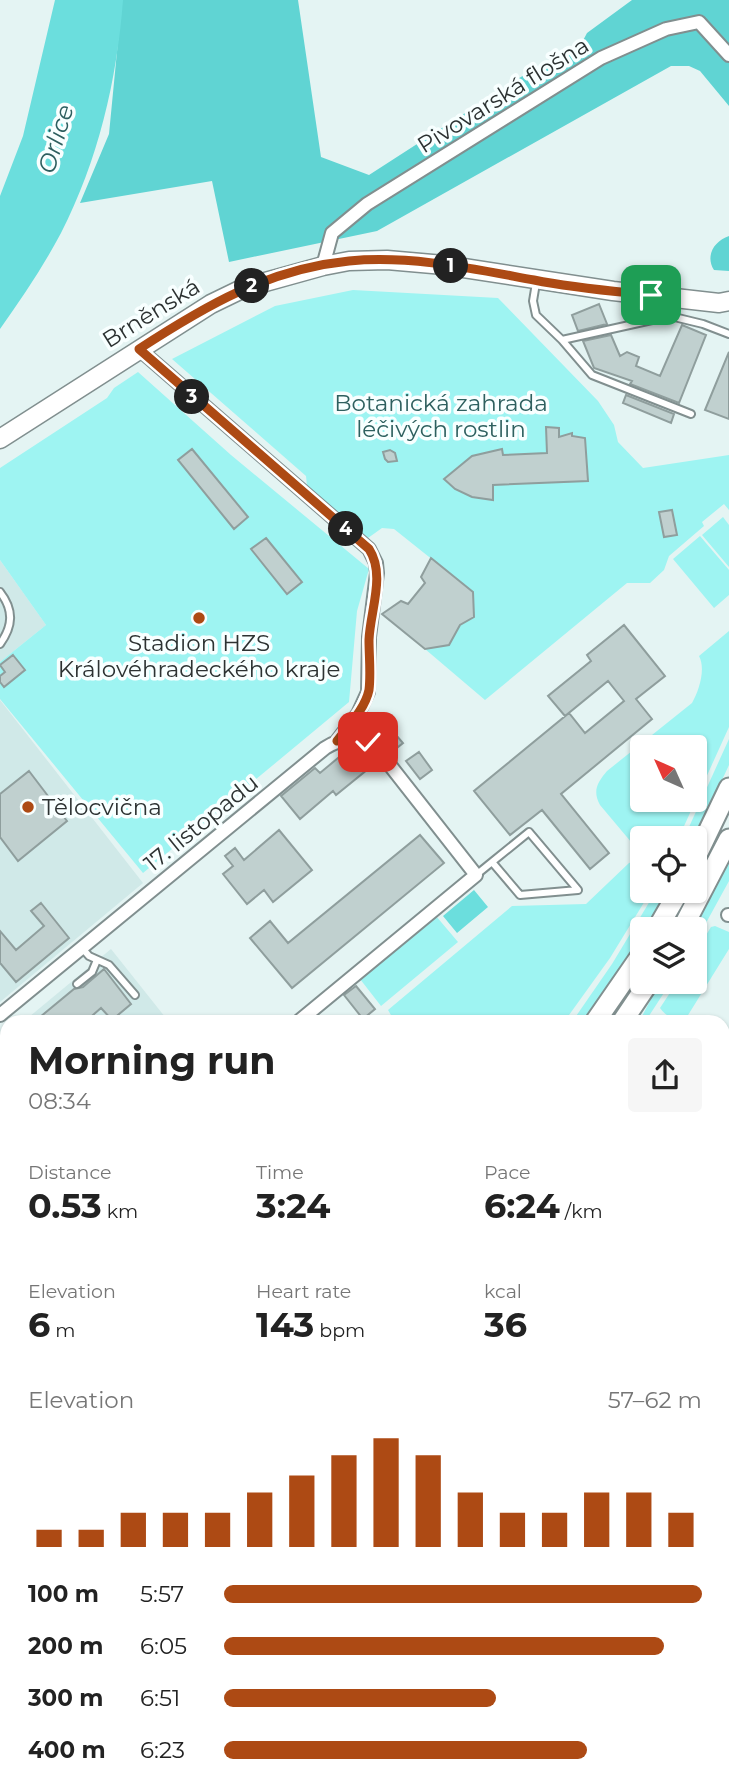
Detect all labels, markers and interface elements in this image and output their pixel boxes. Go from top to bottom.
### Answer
street label: Pivovarská flošna [412,31,594,159]
water label: Orlice [31,101,80,177]
pin: 1 [434,248,468,284]
text: 1 [447,254,454,277]
pin [621,265,681,325]
pin: 2 [234,268,270,304]
street label: Brněnská [97,272,205,354]
text: 2 [246,274,257,297]
icon: arrive [632,276,670,314]
pin: 3 [174,380,210,414]
text: 3 [186,385,197,408]
park label: Botanická zahrada léčivých rostlin [334,389,548,443]
pin: 4 [328,512,364,546]
text: 4 [339,517,352,540]
marker: Stadion HZS Královéhradeckého kraje [191,610,207,626]
place label: Stadion HZS Královéhradeckého kraje [58,629,340,683]
pin [338,712,398,772]
icon: check [349,723,387,761]
north arrow [630,735,707,812]
map controls [630,735,707,994]
street label: 17. listopadu [138,769,264,877]
place label: Tělocvična [42,793,162,821]
marker: Tělocvična [20,799,36,815]
button: locate [630,826,707,903]
button: layers [630,917,707,994]
text: Morning run [28,1037,276,1084]
button: share [628,1038,702,1112]
text: 08:34 [28,1087,91,1115]
text: Distance [28,1161,111,1184]
text: Time [256,1161,304,1184]
text: Pace [484,1161,531,1184]
text: 0.53 [28,1184,102,1227]
text: 3:24 [256,1184,330,1227]
text: 6:24 [484,1184,560,1227]
text: km [102,1200,138,1223]
text: /km [560,1200,603,1223]
text: Elevation [28,1280,116,1303]
text: Heart rate [256,1280,351,1303]
text: kcal [484,1280,522,1303]
text: 6 [28,1303,50,1346]
text: 143 [256,1303,314,1346]
text: 36 [484,1303,527,1346]
text: m [50,1319,75,1342]
text: bpm [314,1319,365,1342]
text: Elevation [28,1386,134,1414]
text: 57–62 m [608,1386,702,1414]
text: 100 m [28,1580,99,1608]
text: 5:57 [140,1580,184,1608]
text: 200 m [28,1632,103,1660]
text: 6:05 [140,1632,187,1660]
text: 300 m [28,1684,104,1712]
text: 6:51 [140,1684,180,1712]
text: 400 m [28,1736,106,1764]
text: 6:23 [140,1736,185,1764]

